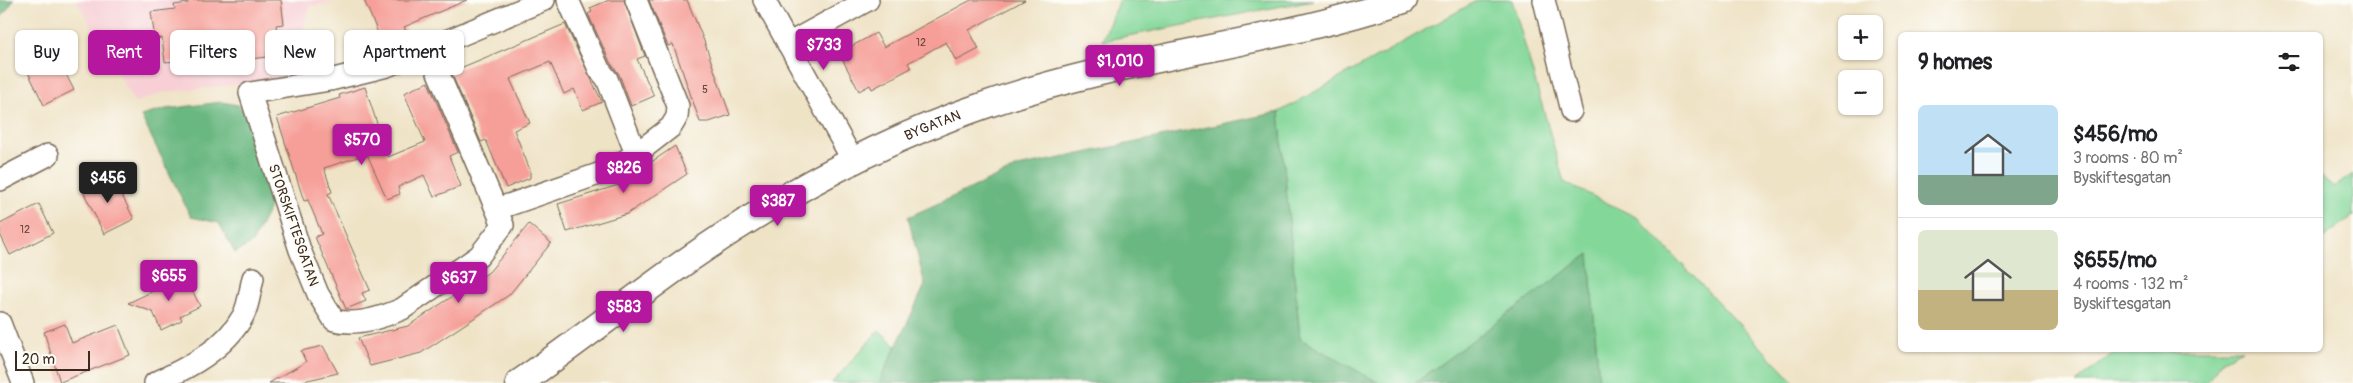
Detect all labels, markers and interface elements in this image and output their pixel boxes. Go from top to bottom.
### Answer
map controls [1838,15,1883,115]
button: + [1838,15,1883,60]
pin: $733 [794,28,854,71]
chip: Buy [15,30,78,75]
chip: Rent [88,30,160,75]
chip: Filters [170,30,255,75]
chip: New [265,30,334,75]
chip: Apartment [344,30,464,75]
text: $733 [807,35,842,55]
house number: 12 [916,36,926,49]
pin: $1,010 [1079,44,1161,87]
icon: filters [2275,48,2303,76]
text: 9 homes [1918,49,1992,76]
text: $1,010 [1096,51,1144,71]
button: − [1838,70,1883,115]
house number: 5 [702,83,708,96]
street label: BYGATAN [902,106,963,144]
text: $456/mo [2073,121,2158,148]
pin: $570 [332,124,392,166]
icon: home [1958,125,2018,185]
text: $570 [344,130,380,150]
text: 3 rooms · 80 m² [2073,148,2183,168]
pin: $826 [594,152,654,194]
text: $826 [607,158,642,178]
pin: $456 [78,162,138,204]
street label: STORSKIFTESGATAN [265,162,322,289]
text: $456 [90,168,126,188]
text: Byskiftesgatan [2073,168,2171,188]
pin: $387 [748,184,808,227]
text: $387 [761,191,795,211]
house number: 12 [20,223,30,236]
text: $655/mo [2073,247,2157,274]
icon: home [1958,250,2018,310]
pin: $655 [139,260,199,302]
pin: $637 [429,262,489,304]
text: $655 [151,266,187,286]
text: $637 [441,268,477,288]
text: 4 rooms · 132 m² [2073,274,2188,294]
pin: $583 [594,290,654,333]
text: Byskiftesgatan [2073,294,2171,314]
text: $583 [607,297,641,317]
scale bar [15,348,90,371]
text: 20 m [22,351,55,368]

